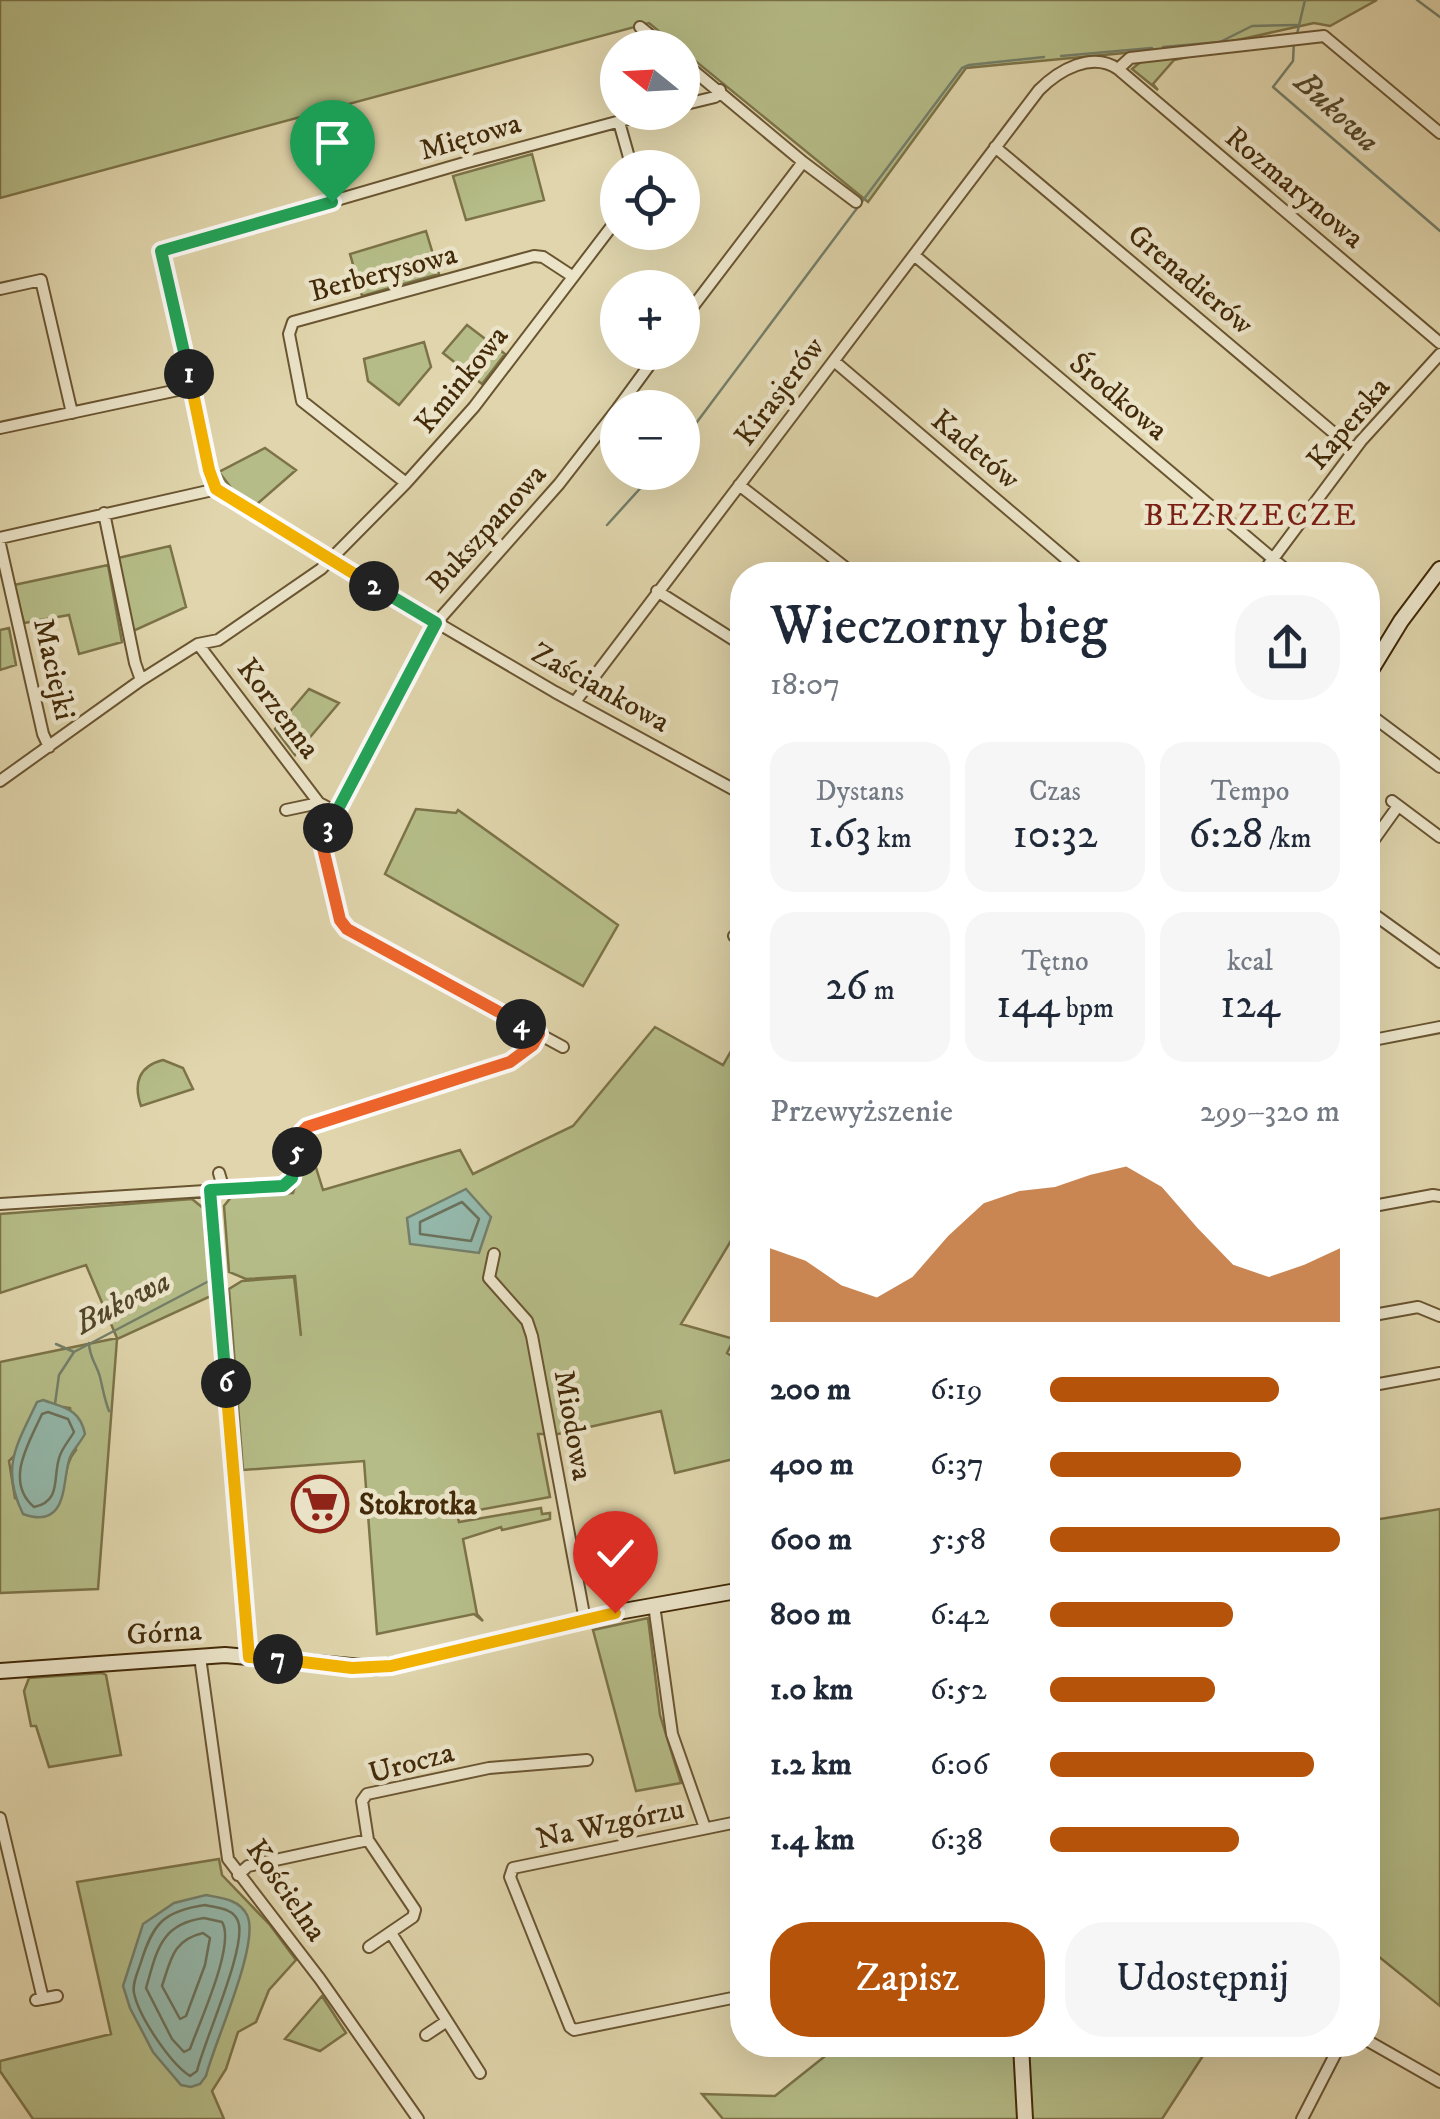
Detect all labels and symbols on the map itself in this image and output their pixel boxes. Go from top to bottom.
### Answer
north arrow [600,30,700,130]
water label: Bukowa [1285,62,1388,162]
pin [290,100,375,203]
street label: Miętowa [415,105,526,170]
street label: Rozmarynowa [1217,119,1371,257]
street label: Grenadierów [1120,217,1261,343]
street label: Berberysowa [306,236,461,311]
street label: Kminkowa [407,318,517,441]
street label: Kirasjerów [727,330,833,454]
street label: Środkowa [1061,344,1176,449]
pin: 1 [164,349,214,399]
street label: Kaperska [1300,370,1399,478]
street label: Kadetów [923,402,1027,498]
street label: Bukszpanowa [419,457,555,601]
district label: BEZRZECZE [1144,496,1358,536]
pin: 2 [349,561,399,611]
street label: Maciejki [24,615,83,724]
street label: Zaściankowa [525,635,676,742]
street label: Korzenna [228,651,328,767]
pin: 3 [303,803,353,853]
pin: 4 [496,999,546,1049]
pin: 5 [272,1127,322,1177]
water label: Bukowa [68,1262,177,1344]
pin: 6 [201,1358,251,1408]
street label: Miodowa [545,1367,600,1483]
supermarket icon: Stokrotka [290,1474,350,1534]
place label: Stokrotka [359,1487,478,1524]
pin [573,1511,658,1614]
street label: Górna [125,1612,203,1655]
pin: 7 [253,1634,303,1684]
street label: Urocza [365,1734,458,1793]
street label: Na Wzgórzu [533,1791,688,1858]
street label: Kościelna [237,1833,334,1949]

